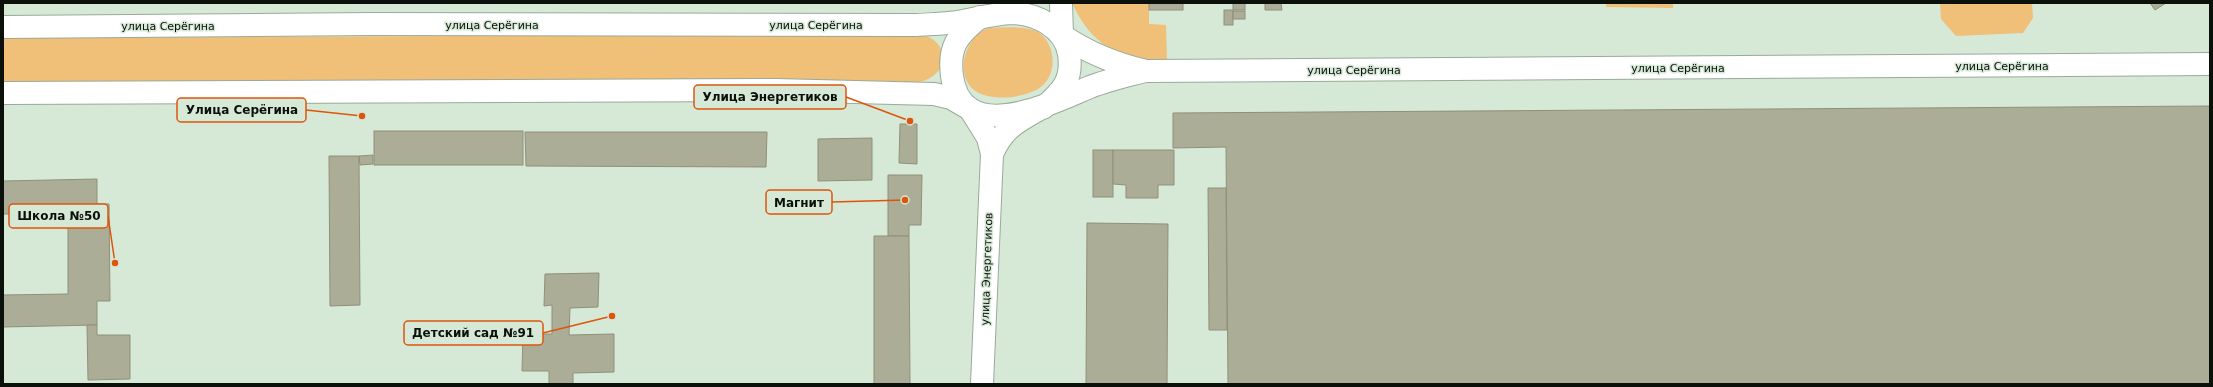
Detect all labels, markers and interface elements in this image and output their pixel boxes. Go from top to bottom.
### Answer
street label: улица Серёгина [445,19,539,32]
street label: улица Серёгина [769,19,863,32]
street label: улица Серёгина [121,20,215,33]
street label: улица Серёгина [1955,60,2049,73]
street label: улица Серёгина [1631,62,1725,75]
street label: улица Серёгина [1307,64,1401,77]
callout: Улица Энергетиков [694,85,846,109]
text: Улица Энергетиков [702,90,838,104]
callout: Улица Серёгина [177,98,306,122]
text: Улица Серёгина [186,103,298,117]
callout: Магнит [766,190,832,214]
text: Магнит [774,196,824,210]
callout: Школа №50 [9,204,108,228]
text: Школа №50 [17,209,101,223]
street label: улица Энергетиков [979,212,995,326]
callout: Детский сад №91 [404,321,543,345]
text: Детский сад №91 [412,326,534,340]

